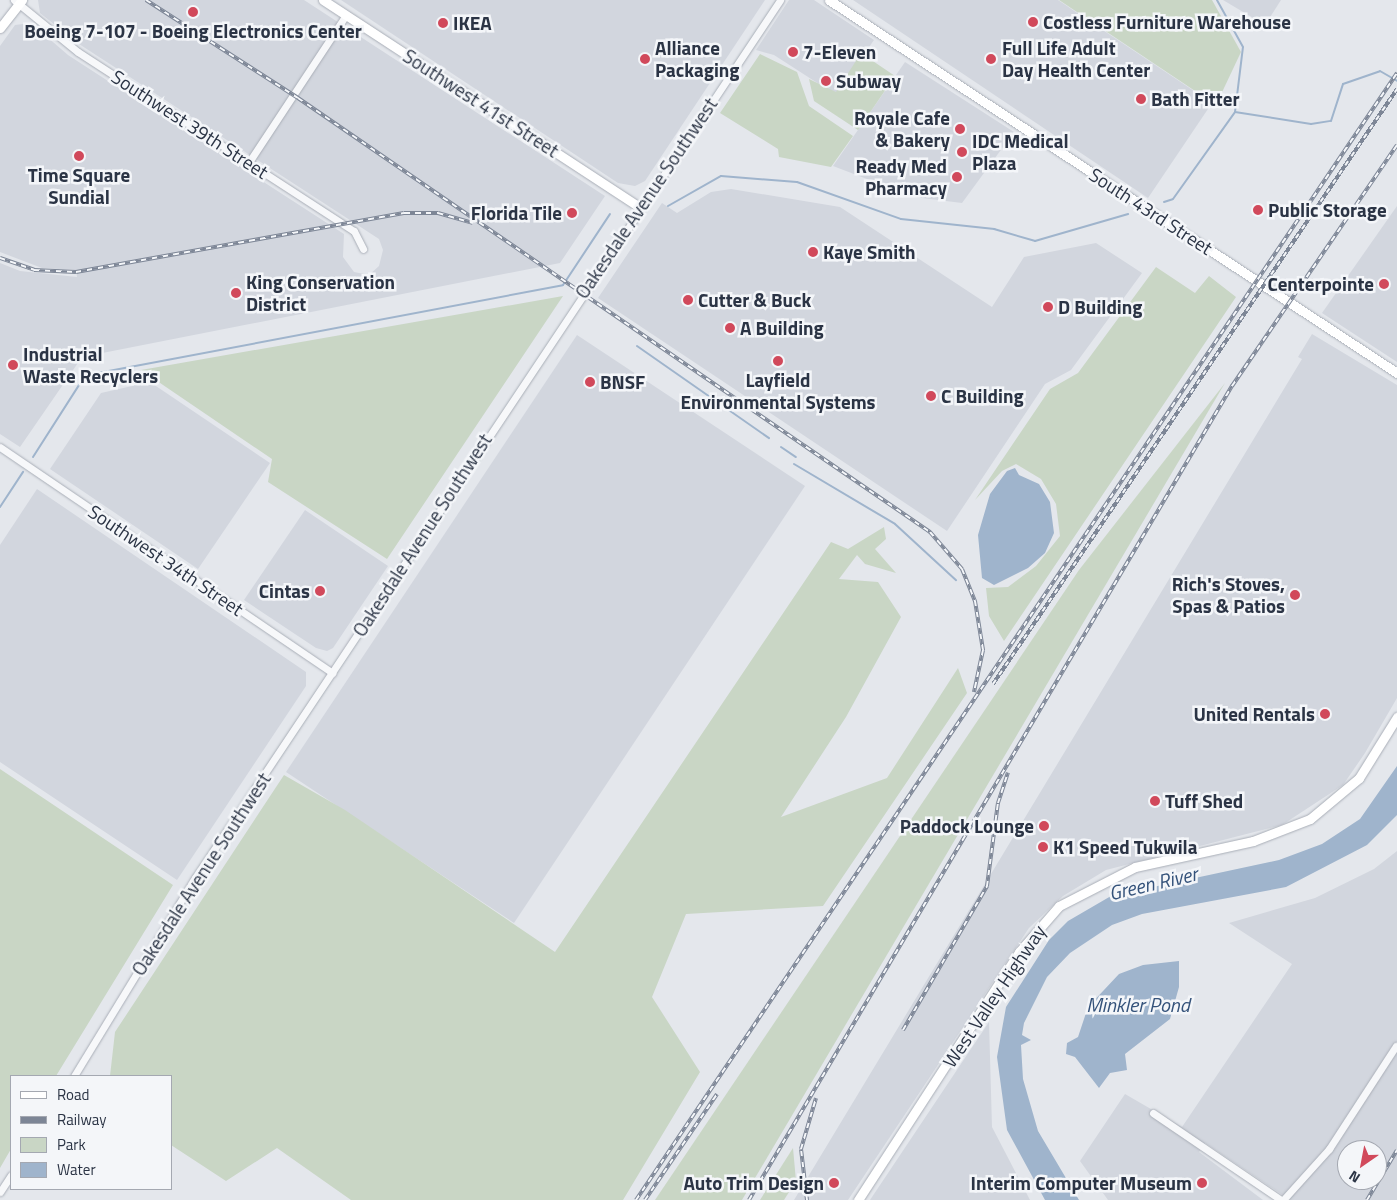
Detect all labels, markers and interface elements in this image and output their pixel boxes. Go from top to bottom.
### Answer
marker: Boeing 7-107 - Boeing Electronics Center [187,6,199,18]
place label: Costless Furniture Warehouse [1043,11,1291,33]
place label: IKEA [453,12,492,34]
marker: Costless Furniture Warehouse [1027,16,1039,28]
marker: IKEA [437,17,449,29]
place label: Boeing 7-107 - Boeing Electronics Center [24,20,362,42]
place label: Alliance Packaging [655,37,739,81]
place label: Full Life Adult Day Health Center [1002,37,1150,81]
place label: 7-Eleven [803,41,876,63]
street label: Southwest 41st Street [399,44,563,162]
marker: 7-Eleven [787,46,799,58]
marker: Full Life Adult Day Health Center [984,52,998,66]
marker: Alliance Packaging [639,53,651,65]
street label: Southwest 39th Street [107,65,273,183]
place label: Subway [836,70,901,92]
marker: Subway [820,75,832,87]
place label: Bath Fitter [1151,88,1239,110]
street label: Oakesdale Avenue Southwest [570,93,722,303]
marker: Bath Fitter [1135,93,1147,105]
place label: Royale Cafe & Bakery [854,107,950,151]
marker: Royale Cafe & Bakery [954,123,966,135]
place label: IDC Medical Plaza [972,130,1069,174]
marker: IDC Medical Plaza [956,146,968,158]
marker: Time Square Sundial [73,150,85,162]
place label: Ready Med Pharmacy [856,155,947,199]
street label: South 43rd Street [1085,163,1217,259]
place label: Time Square Sundial [28,164,130,208]
marker: Ready Med Pharmacy [951,171,963,183]
place label: Public Storage [1268,199,1387,221]
place label: Florida Tile [471,202,562,224]
marker: Public Storage [1252,204,1264,216]
marker: Florida Tile [566,207,578,219]
place label: Kaye Smith [823,241,916,263]
marker: Kaye Smith [807,246,819,258]
place label: King Conservation District [246,271,395,315]
place label: Centerpointe [1268,273,1374,295]
marker: Centerpointe [1378,278,1390,290]
marker: King Conservation District [230,287,242,299]
place label: Cutter & Buck [698,289,811,311]
marker: Cutter & Buck [682,294,694,306]
place label: D Building [1058,296,1142,318]
marker: D Building [1042,301,1054,313]
place label: A Building [740,317,824,339]
marker: A Building [724,322,736,334]
place label: Industrial Waste Recyclers [23,343,158,387]
marker: Layfield Environmental Systems [772,355,784,367]
marker: Industrial Waste Recyclers [7,359,19,371]
place label: Layfield Environmental Systems [680,369,876,413]
place label: BNSF [600,371,645,393]
marker: BNSF [584,376,596,388]
place label: C Building [941,385,1024,407]
marker: C Building [925,390,937,402]
street label: Oakesdale Avenue Southwest [348,429,496,641]
street label: Southwest 34th Street [84,500,248,620]
place label: Rich's Stoves, Spas & Patios [1172,573,1285,617]
place label: Cintas [259,580,310,602]
marker: Cintas [314,585,326,597]
marker: Rich's Stoves, Spas & Patios [1289,589,1301,601]
place label: United Rentals [1193,703,1315,725]
marker: United Rentals [1319,708,1331,720]
street label: Oakesdale Avenue Southwest [127,768,275,980]
place label: Tuff Shed [1165,790,1243,812]
marker: Tuff Shed [1149,795,1161,807]
place label: Paddock Lounge [900,815,1034,837]
marker: Paddock Lounge [1038,820,1050,832]
place label: K1 Speed Tukwila [1053,836,1197,858]
marker: K1 Speed Tukwila [1037,841,1049,853]
water label: Green River [1106,861,1200,905]
street label: West Valley Highway [938,920,1050,1072]
water label: Minkler Pond [1086,992,1190,1016]
legend [10,1075,172,1190]
text: Road [57,1083,89,1106]
text: Railway [57,1108,107,1131]
text: Park [57,1133,86,1156]
north arrow [1337,1140,1387,1190]
text: Water [57,1158,96,1181]
text: N [1344,1166,1364,1189]
place label: Auto Trim Design [683,1172,824,1194]
place label: Interim Computer Museum [971,1172,1192,1194]
marker: Auto Trim Design [828,1177,840,1189]
marker: Interim Computer Museum [1196,1177,1208,1189]

